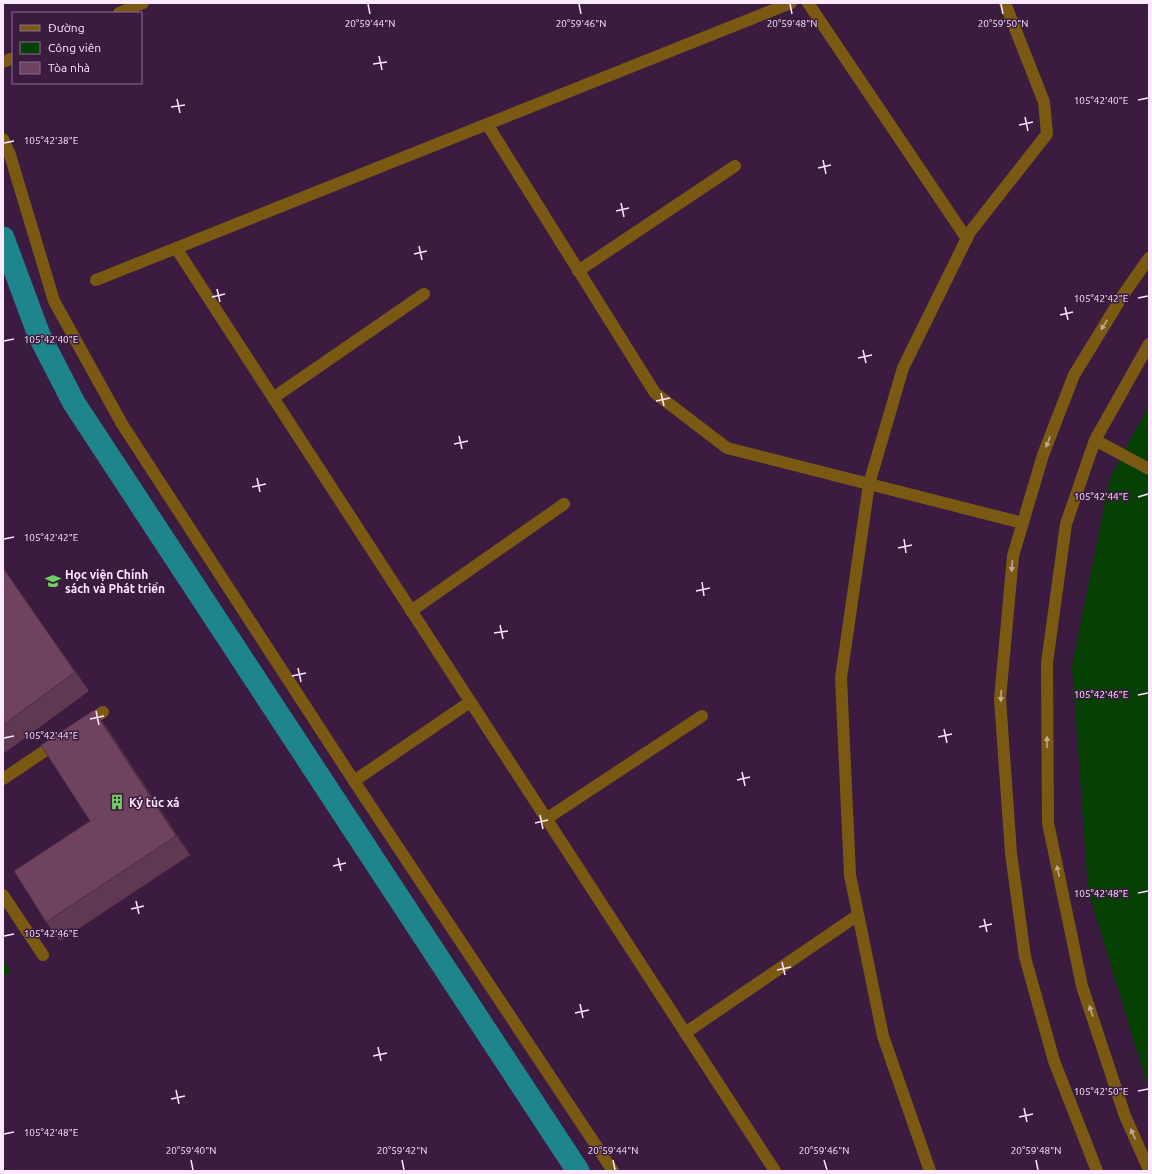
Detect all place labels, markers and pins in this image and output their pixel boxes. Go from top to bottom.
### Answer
place label: Học viện Chính sách và Phát triển [65,568,165,595]
school or university icon: Học viện Chính sách và Phát triển [44,572,62,590]
building icon: Ký túc xá [108,793,126,811]
place label: Ký túc xá [129,796,180,809]

